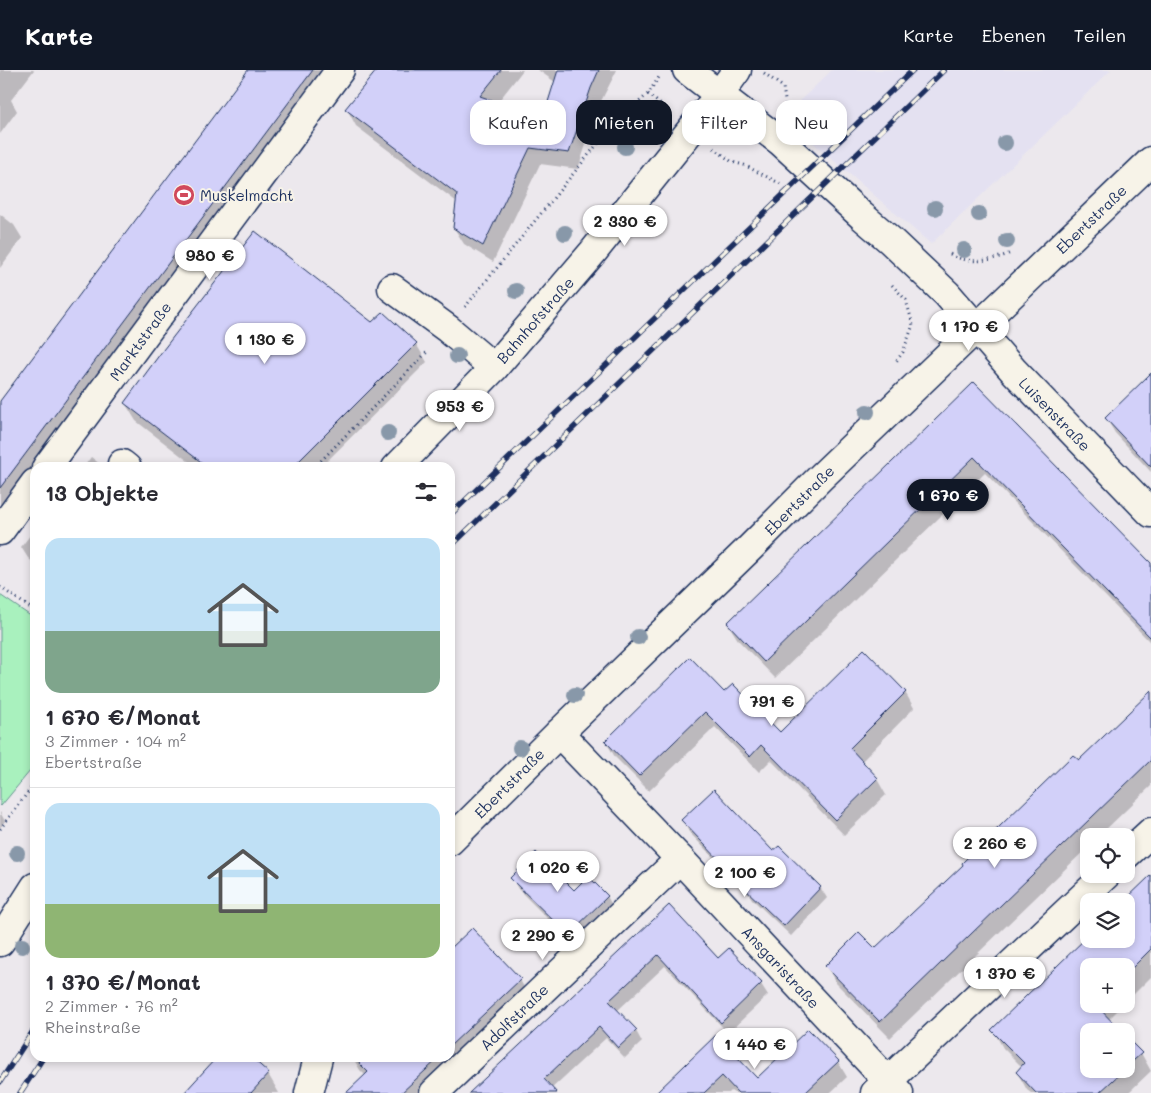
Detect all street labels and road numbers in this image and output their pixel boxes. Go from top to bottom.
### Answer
street label: Ebertstraße [1051,180,1131,258]
street label: Bahnhofstraße [492,273,578,367]
street label: Marktstraße [105,298,175,384]
street label: Luisenstraße [1015,373,1095,455]
street label: Ebertstraße [760,461,838,539]
street label: Ebertstraße [470,744,548,822]
street label: Ansgaristraße [738,922,824,1012]
street label: Adolfstraße [475,979,553,1055]

